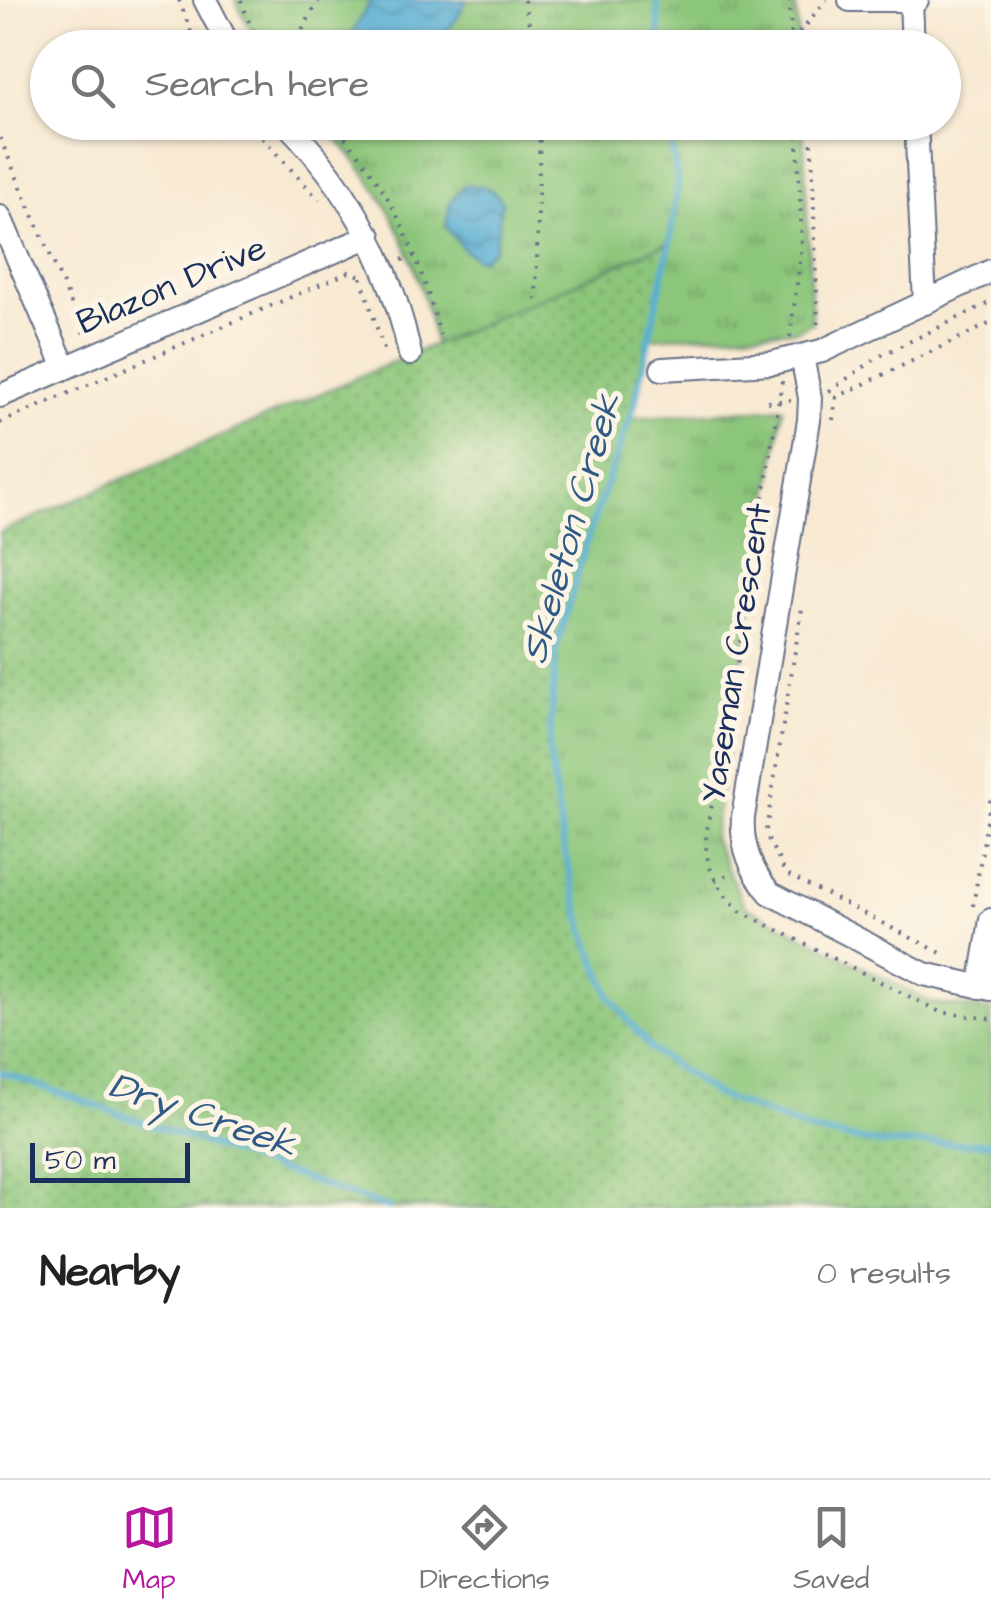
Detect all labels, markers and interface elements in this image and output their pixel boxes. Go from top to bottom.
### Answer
search box [30,30,961,140]
icon: search [65,58,120,113]
text: Search here [145,59,369,111]
street label: Blazon Drive [69,224,274,347]
water label: Skeleton Creek [509,387,635,669]
street label: Yaseman Crescent [689,500,784,807]
water label: Dry Creek [102,1060,303,1173]
scale bar [30,1138,190,1182]
text: 50 m [45,1141,116,1180]
text: Nearby [40,1244,180,1302]
text: 0 results [817,1251,951,1296]
tab: Map [122,1500,177,1599]
tab: Directions [420,1500,550,1599]
tab: Saved [793,1500,869,1599]

